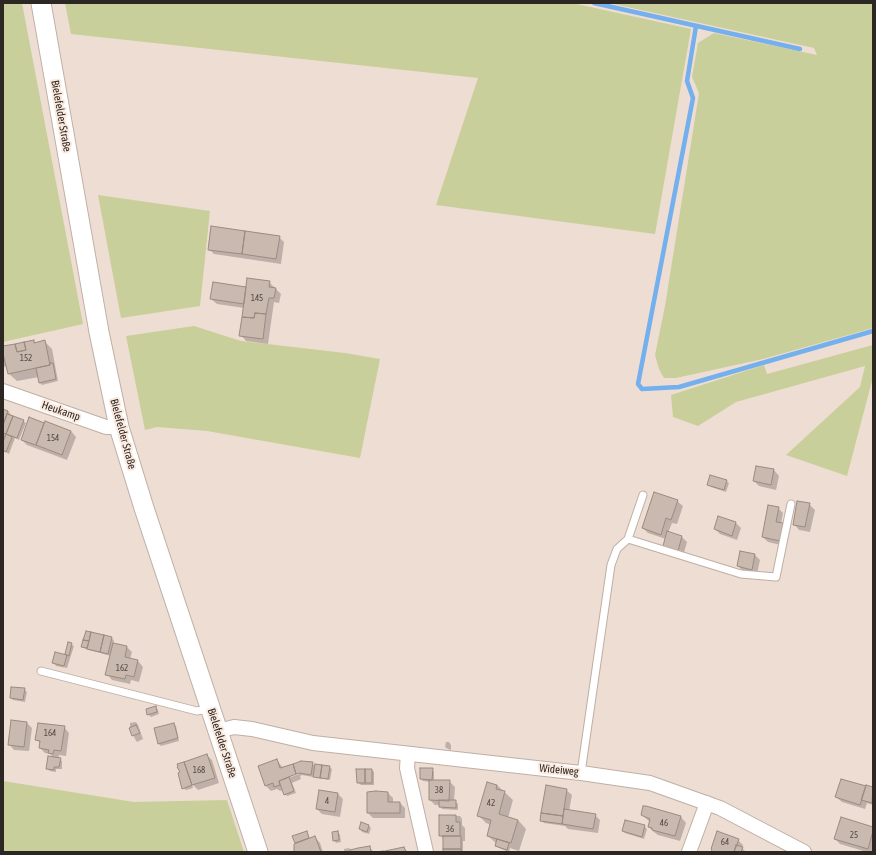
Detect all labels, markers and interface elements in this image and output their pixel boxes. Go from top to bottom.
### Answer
street label: Bielefelder Straße [48,79,74,153]
house number: 145 [251,293,263,303]
house number: 152 [20,353,32,363]
street label: Bielefelder Straße [107,397,139,471]
street label: Heukamp [40,398,82,424]
house number: 154 [47,433,59,443]
house number: 162 [116,663,128,673]
street label: Bielefelder Straße [205,707,239,779]
house number: 164 [44,728,56,738]
street label: Wideiweg [539,761,579,779]
house number: 168 [193,765,205,775]
house number: 38 [435,785,443,795]
house number: 4 [325,796,329,806]
house number: 42 [487,798,495,808]
house number: 46 [660,818,668,828]
house number: 36 [446,824,454,834]
house number: 25 [850,830,858,840]
house number: 64 [721,837,729,847]

